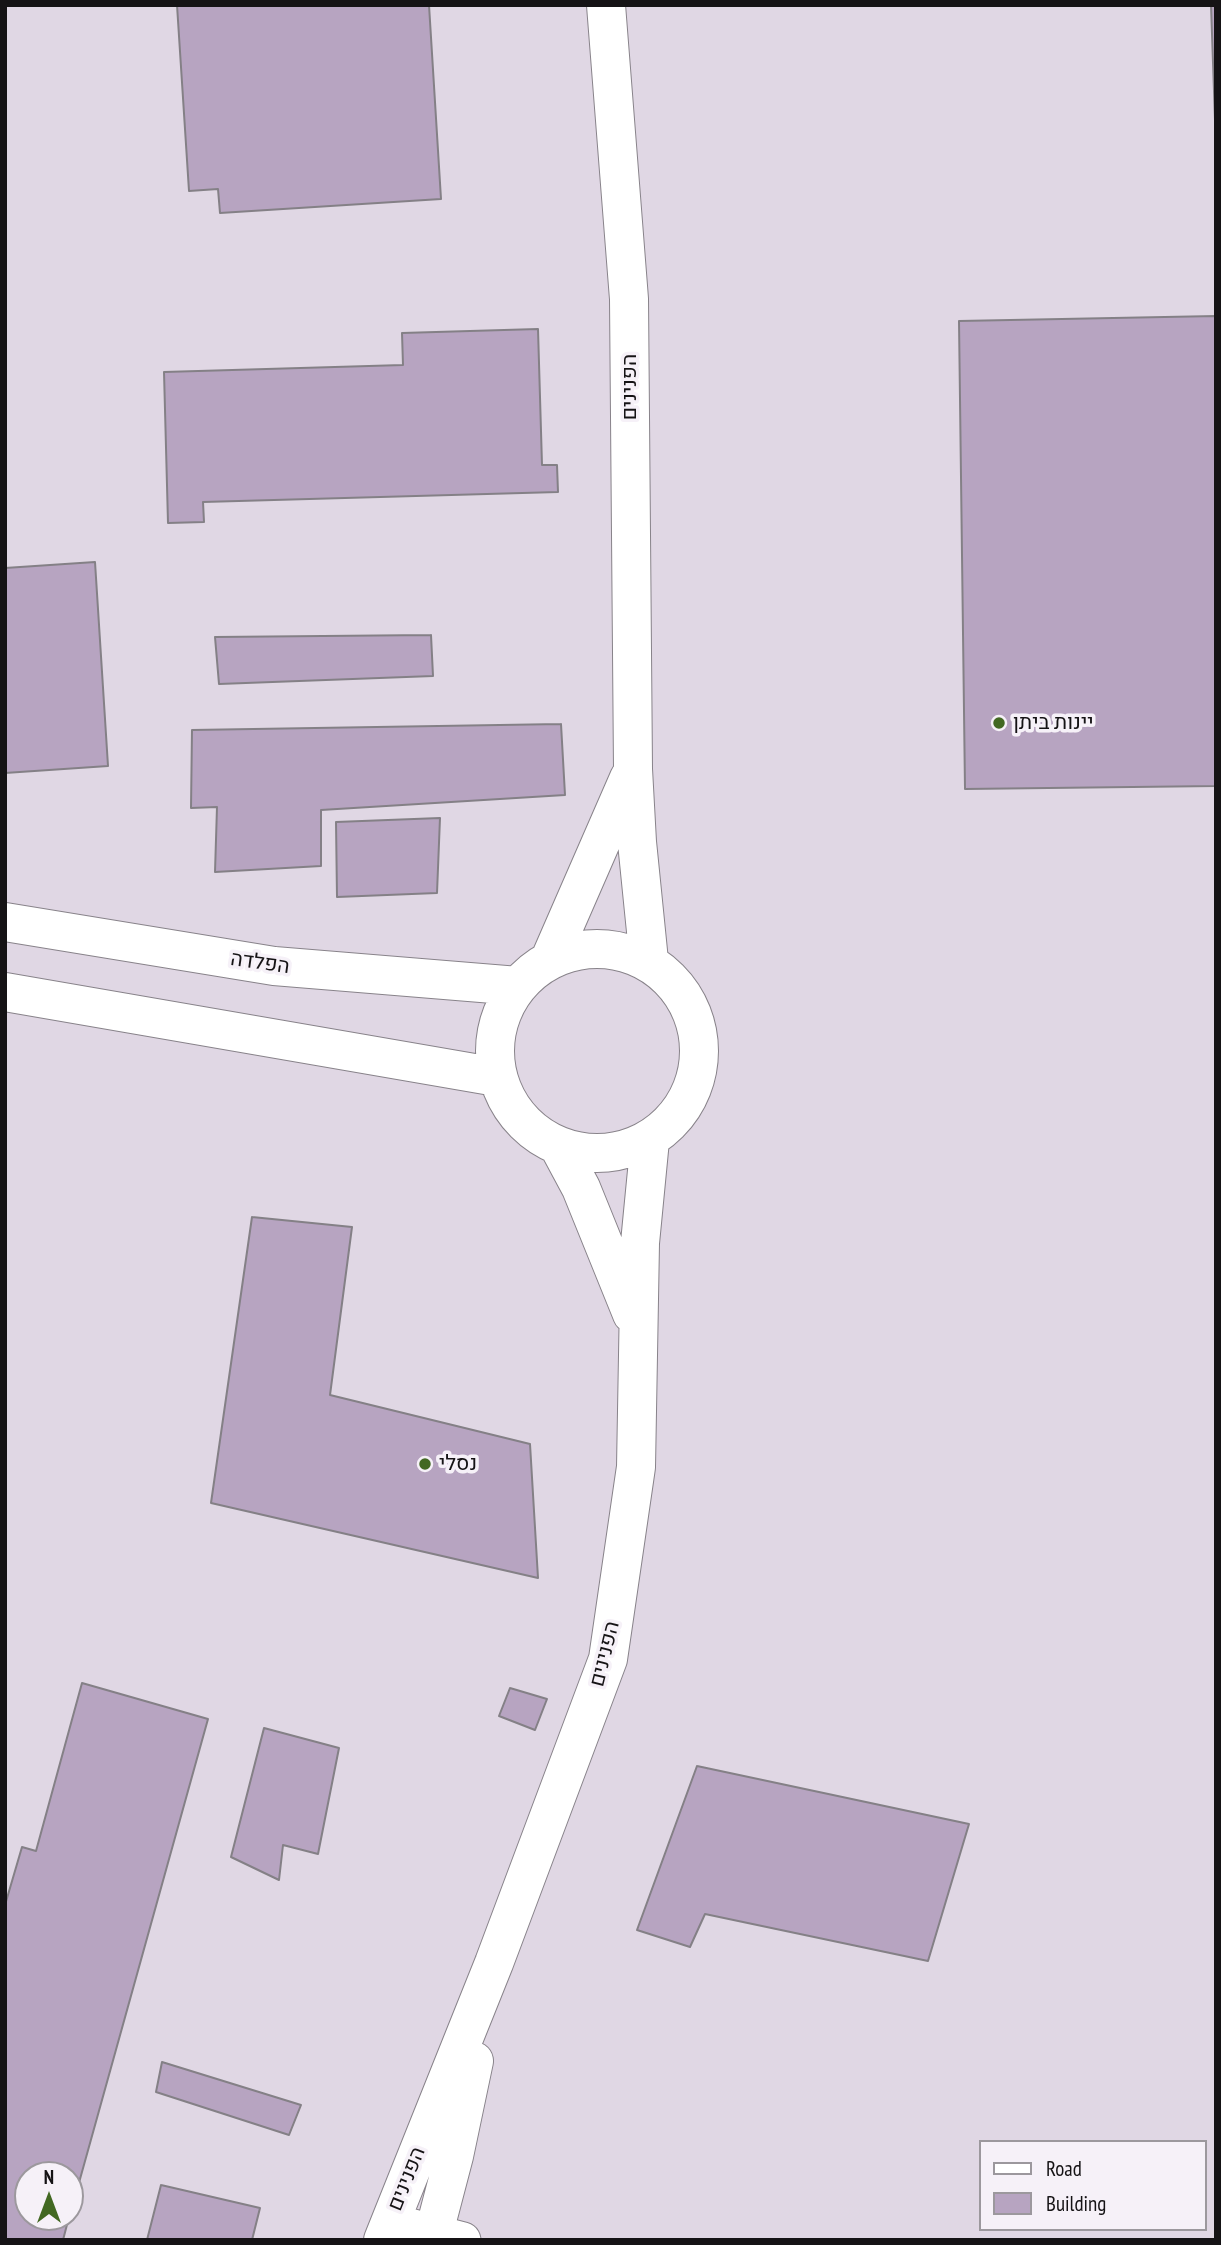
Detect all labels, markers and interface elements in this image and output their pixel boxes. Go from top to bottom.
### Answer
street label: הפנינים [617,354,643,420]
place label: יינות ביתן [1013,710,1094,736]
marker: יינות ביתן [991,715,1007,731]
street label: הפלדה [229,946,291,980]
place label: נסלי [439,1451,477,1477]
marker: נסלי [417,1456,433,1472]
street label: הפנינים [585,1619,625,1689]
legend [979,2140,1207,2231]
street label: הפנינים [383,2143,431,2215]
text: Road [1046,2155,1082,2182]
north arrow [14,2161,84,2231]
text: N [44,2165,54,2189]
text: Building [1046,2190,1106,2217]

